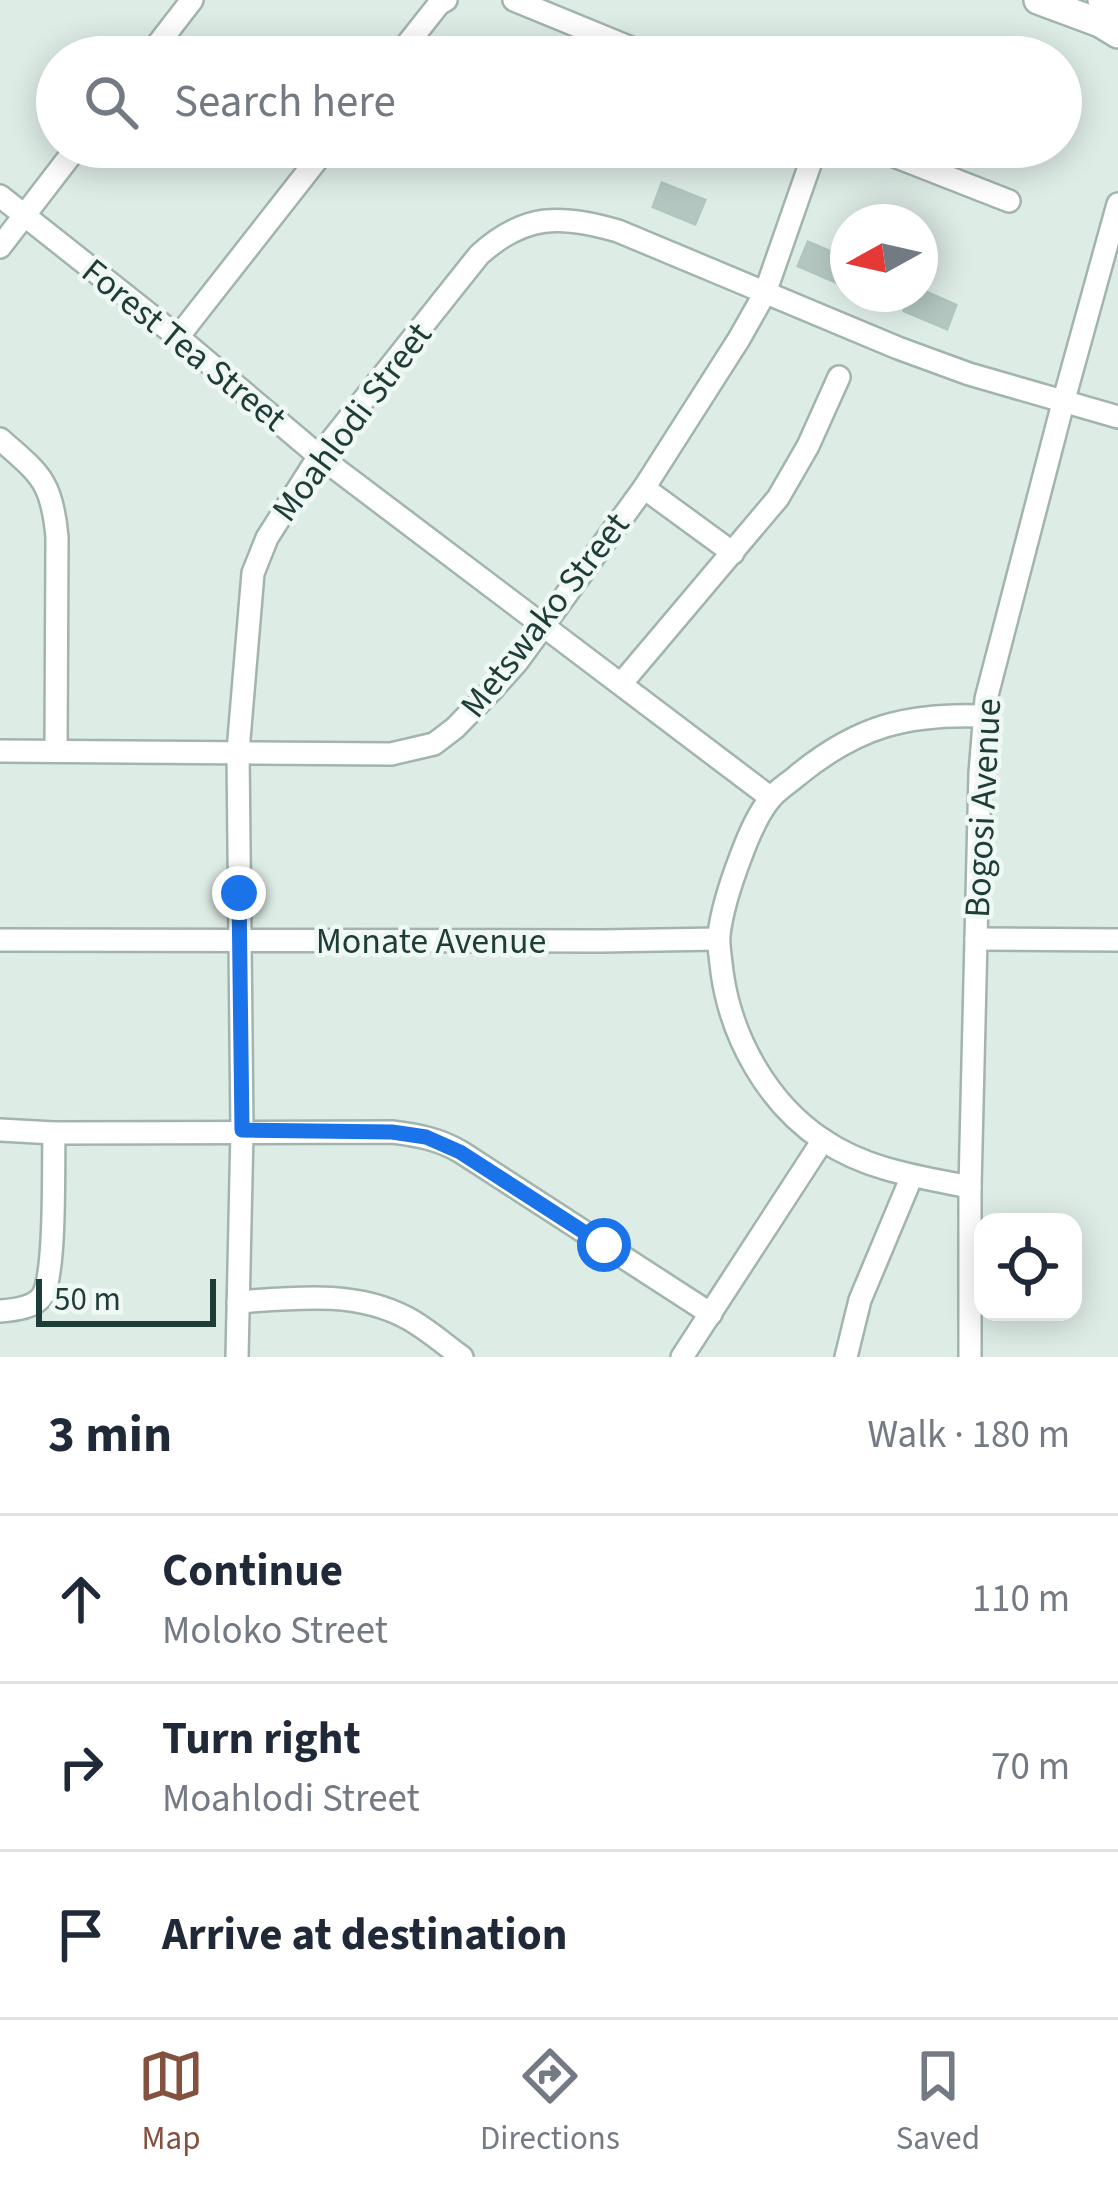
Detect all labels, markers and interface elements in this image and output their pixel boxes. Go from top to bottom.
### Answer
search box [36,36,1082,168]
icon: search [78,69,144,135]
text: Search here [174,70,396,134]
north arrow [830,204,938,312]
street label: Forest Tea Street [71,246,297,444]
street label: Moahlodi Street [260,312,444,532]
street label: Metswako Street [448,501,642,729]
street label: Bogosi Avenue [952,697,1014,919]
route end [212,866,266,920]
street label: Monate Avenue [316,916,546,967]
map controls [974,1213,1082,1321]
button: locate [974,1213,1082,1321]
route start [577,1218,631,1272]
scale bar [36,1273,216,1326]
text: 50 m [54,1276,121,1323]
text: 3 min [48,1399,172,1471]
text: Walk · 180 m [867,1407,1070,1463]
text: Continue [162,1539,343,1603]
icon: ahead [48,1566,114,1632]
text: 110 m [972,1571,1070,1627]
text: Moloko Street [162,1603,388,1659]
text: Turn right [162,1707,361,1771]
icon: right [48,1734,114,1800]
text: 70 m [991,1739,1070,1795]
text: Moahlodi Street [162,1771,420,1827]
icon: arrive [48,1902,114,1968]
text: Arrive at destination [162,1903,567,1967]
tab: Map [138,2043,204,2162]
tab: Directions [480,2043,620,2162]
tab: Saved [896,2043,980,2162]

